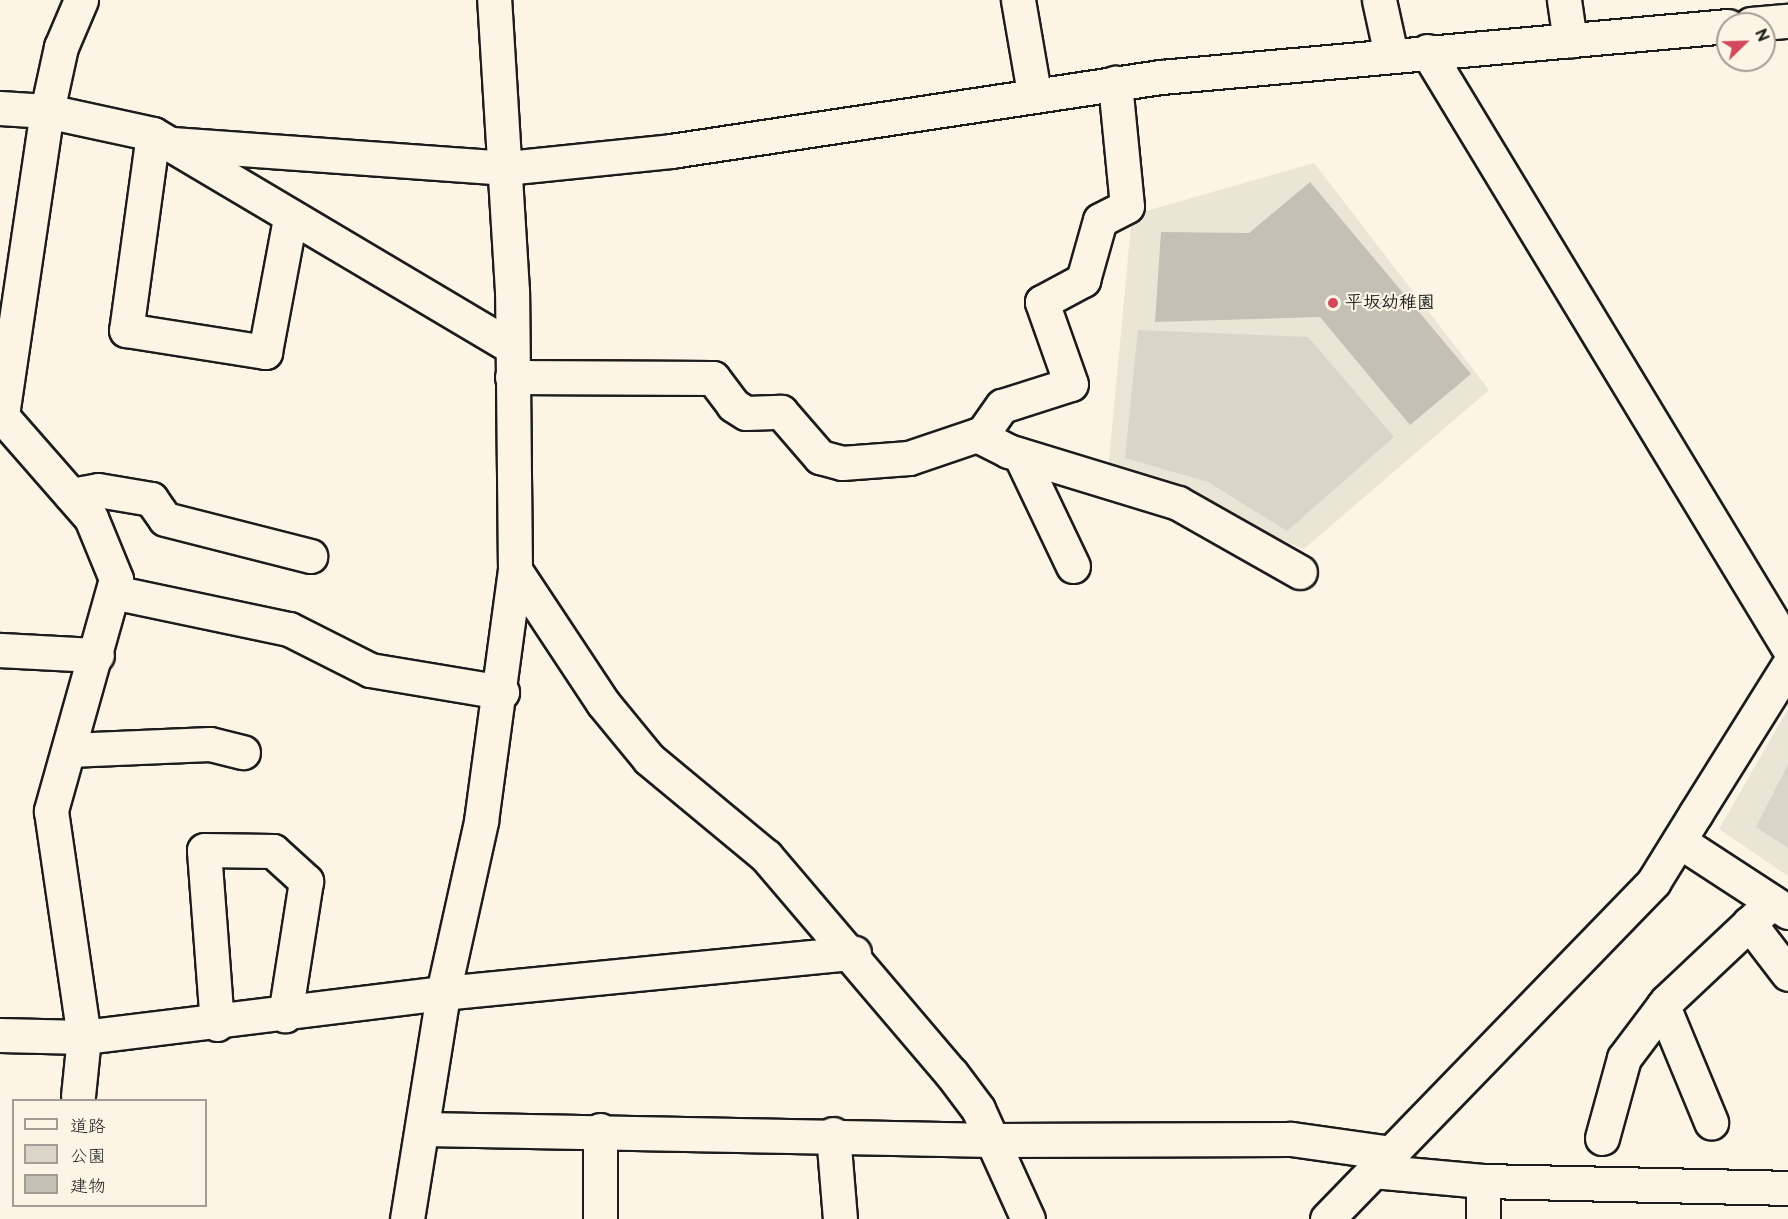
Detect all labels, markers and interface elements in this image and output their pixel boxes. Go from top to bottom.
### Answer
north arrow [1716,12,1776,72]
text: N [1750,26,1772,45]
place label: 平坂幼稚園 [1345,292,1435,314]
marker: 平坂幼稚園 [1326,296,1340,310]
legend [12,1099,207,1207]
text: 道路 [70,1116,106,1137]
text: 公園 [70,1146,106,1167]
text: 建物 [70,1176,106,1197]

